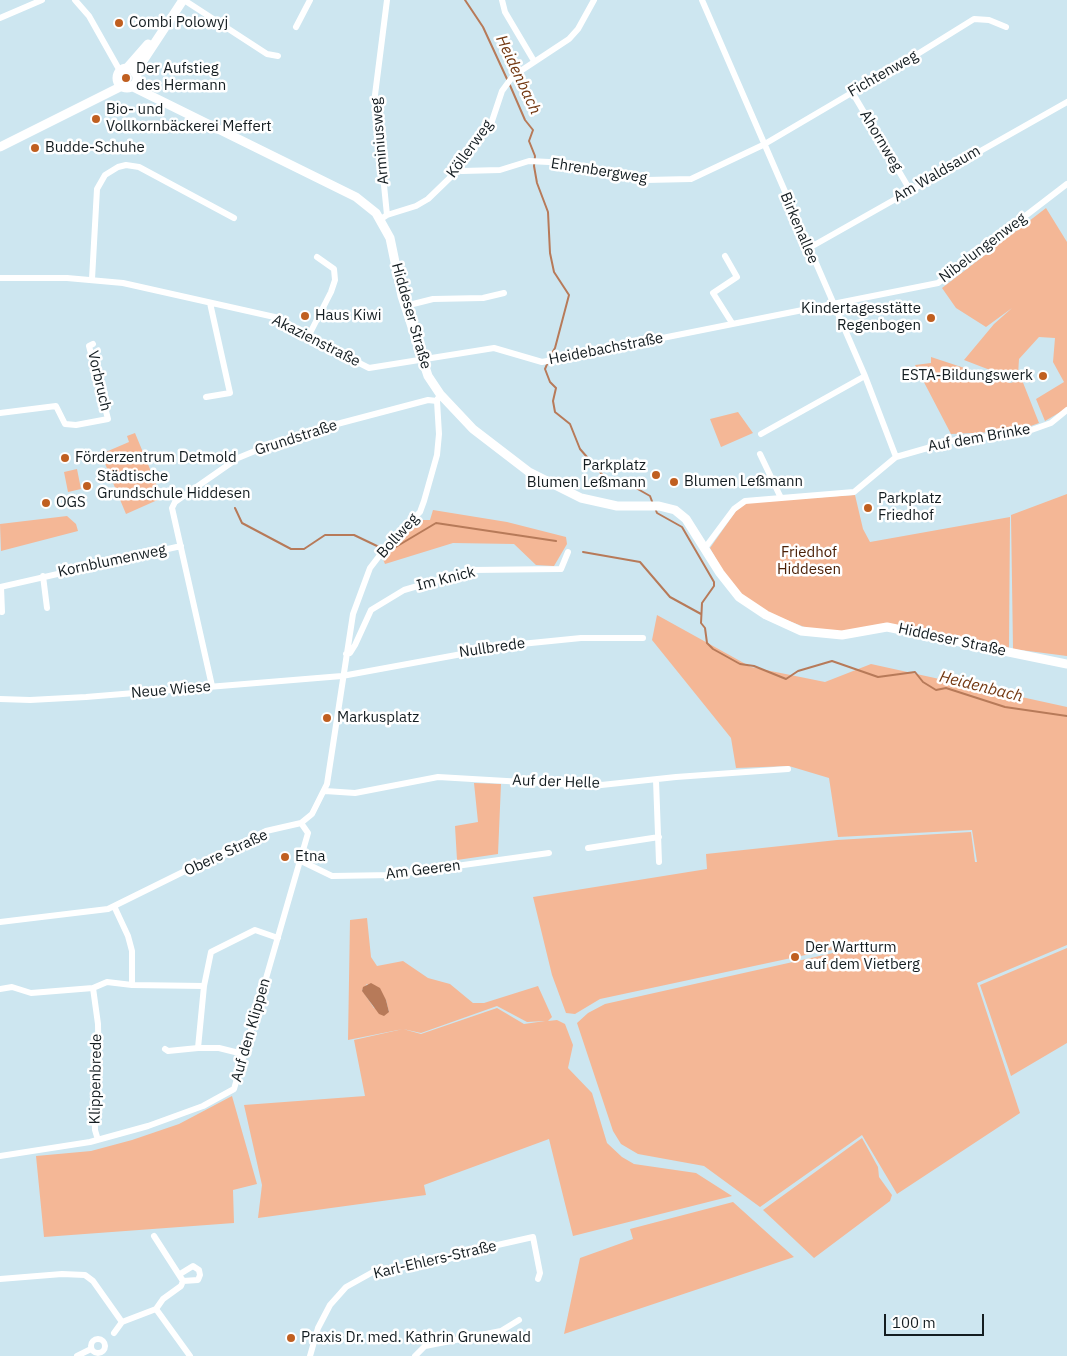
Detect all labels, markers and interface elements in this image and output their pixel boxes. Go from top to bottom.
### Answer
place label: Combi Polowyj [129,14,228,32]
marker: Combi Polowyj [113,17,125,29]
water label: Heidenbach [491,32,545,118]
street label: Fichtenweg [845,47,921,101]
place label: Der Aufstieg des Hermann [136,60,226,95]
marker: Der Aufstieg des Hermann [120,72,132,84]
street label: Arminiusweg [367,97,393,185]
place label: Bio- und Vollkornbäckerei Meffert [106,101,271,136]
street label: Ahornweg [856,107,906,175]
marker: Bio- und Vollkornbäckerei Meffert [90,113,102,125]
street label: Köllerweg [443,117,497,181]
place label: Budde-Schuhe [45,139,145,157]
marker: Budde-Schuhe [29,142,41,154]
street label: Am Waldsaum [890,142,984,206]
street label: Ehrenbergweg [550,155,648,187]
street label: Birkenallee [776,189,822,267]
street label: Nibelungenweg [936,209,1030,287]
street label: Hiddeser Straße [387,261,435,371]
place label: Kindertagesstätte Regenbogen [801,300,921,335]
place label: Haus Kiwi [315,307,382,325]
marker: Haus Kiwi [299,310,311,322]
street label: Akazienstraße [269,311,363,371]
marker: Kindertagesstätte Regenbogen [925,312,937,324]
street label: Heidebachstraße [547,329,665,369]
street label: Vorbruch [83,349,115,413]
place label: ESTA-Bildungswerk [901,367,1033,385]
marker: ESTA-Bildungswerk [1037,370,1049,382]
street label: Grundstraße [253,416,339,460]
street label: Auf dem Brinke [926,420,1032,456]
place label: Förderzentrum Detmold [75,449,237,467]
marker: Förderzentrum Detmold [59,452,71,464]
place label: Parkplatz Blumen Leßmann [527,457,646,492]
place label: Städtische Grundschule Hiddesen [97,468,250,503]
marker: Parkplatz Blumen Leßmann [650,469,662,481]
place label: Blumen Leßmann [684,473,803,491]
marker: Blumen Leßmann [668,476,680,488]
marker: Städtische Grundschule Hiddesen [81,480,93,492]
place label: Parkplatz Friedhof [878,490,941,525]
place label: OGS [56,494,86,512]
marker: OGS [40,497,52,509]
marker: Parkplatz Friedhof [862,502,874,514]
street label: Bollweg [373,510,423,562]
street label: Kornblumenweg [56,541,168,581]
park label: Friedhof Hiddesen [777,544,841,579]
street label: Im Knick [415,563,477,595]
street label: Hiddeser Straße [896,620,1008,660]
street label: Nullbrede [458,634,526,662]
water label: Heidenbach [937,667,1025,707]
street label: Neue Wiese [130,678,212,702]
place label: Markusplatz [337,709,419,727]
marker: Markusplatz [321,712,333,724]
street label: Auf der Helle [512,771,600,793]
street label: Obere Straße [181,826,271,880]
place label: Etna [295,848,326,866]
marker: Etna [279,851,291,863]
street label: Am Geeren [385,856,461,884]
place label: Der Wartturm auf dem Vietberg [805,939,920,974]
marker: Der Wartturm auf dem Vietberg [789,951,801,963]
street label: Auf den Klippen [228,976,274,1084]
street label: Klippenbrede [86,1033,106,1125]
street label: Karl-Ehlers-Straße [372,1237,498,1283]
scale bar [887,1304,987,1336]
text: 100 m [892,1313,936,1332]
place label: Praxis Dr. med. Kathrin Grunewald [301,1329,531,1347]
marker: Praxis Dr. med. Kathrin Grunewald [285,1332,297,1344]

